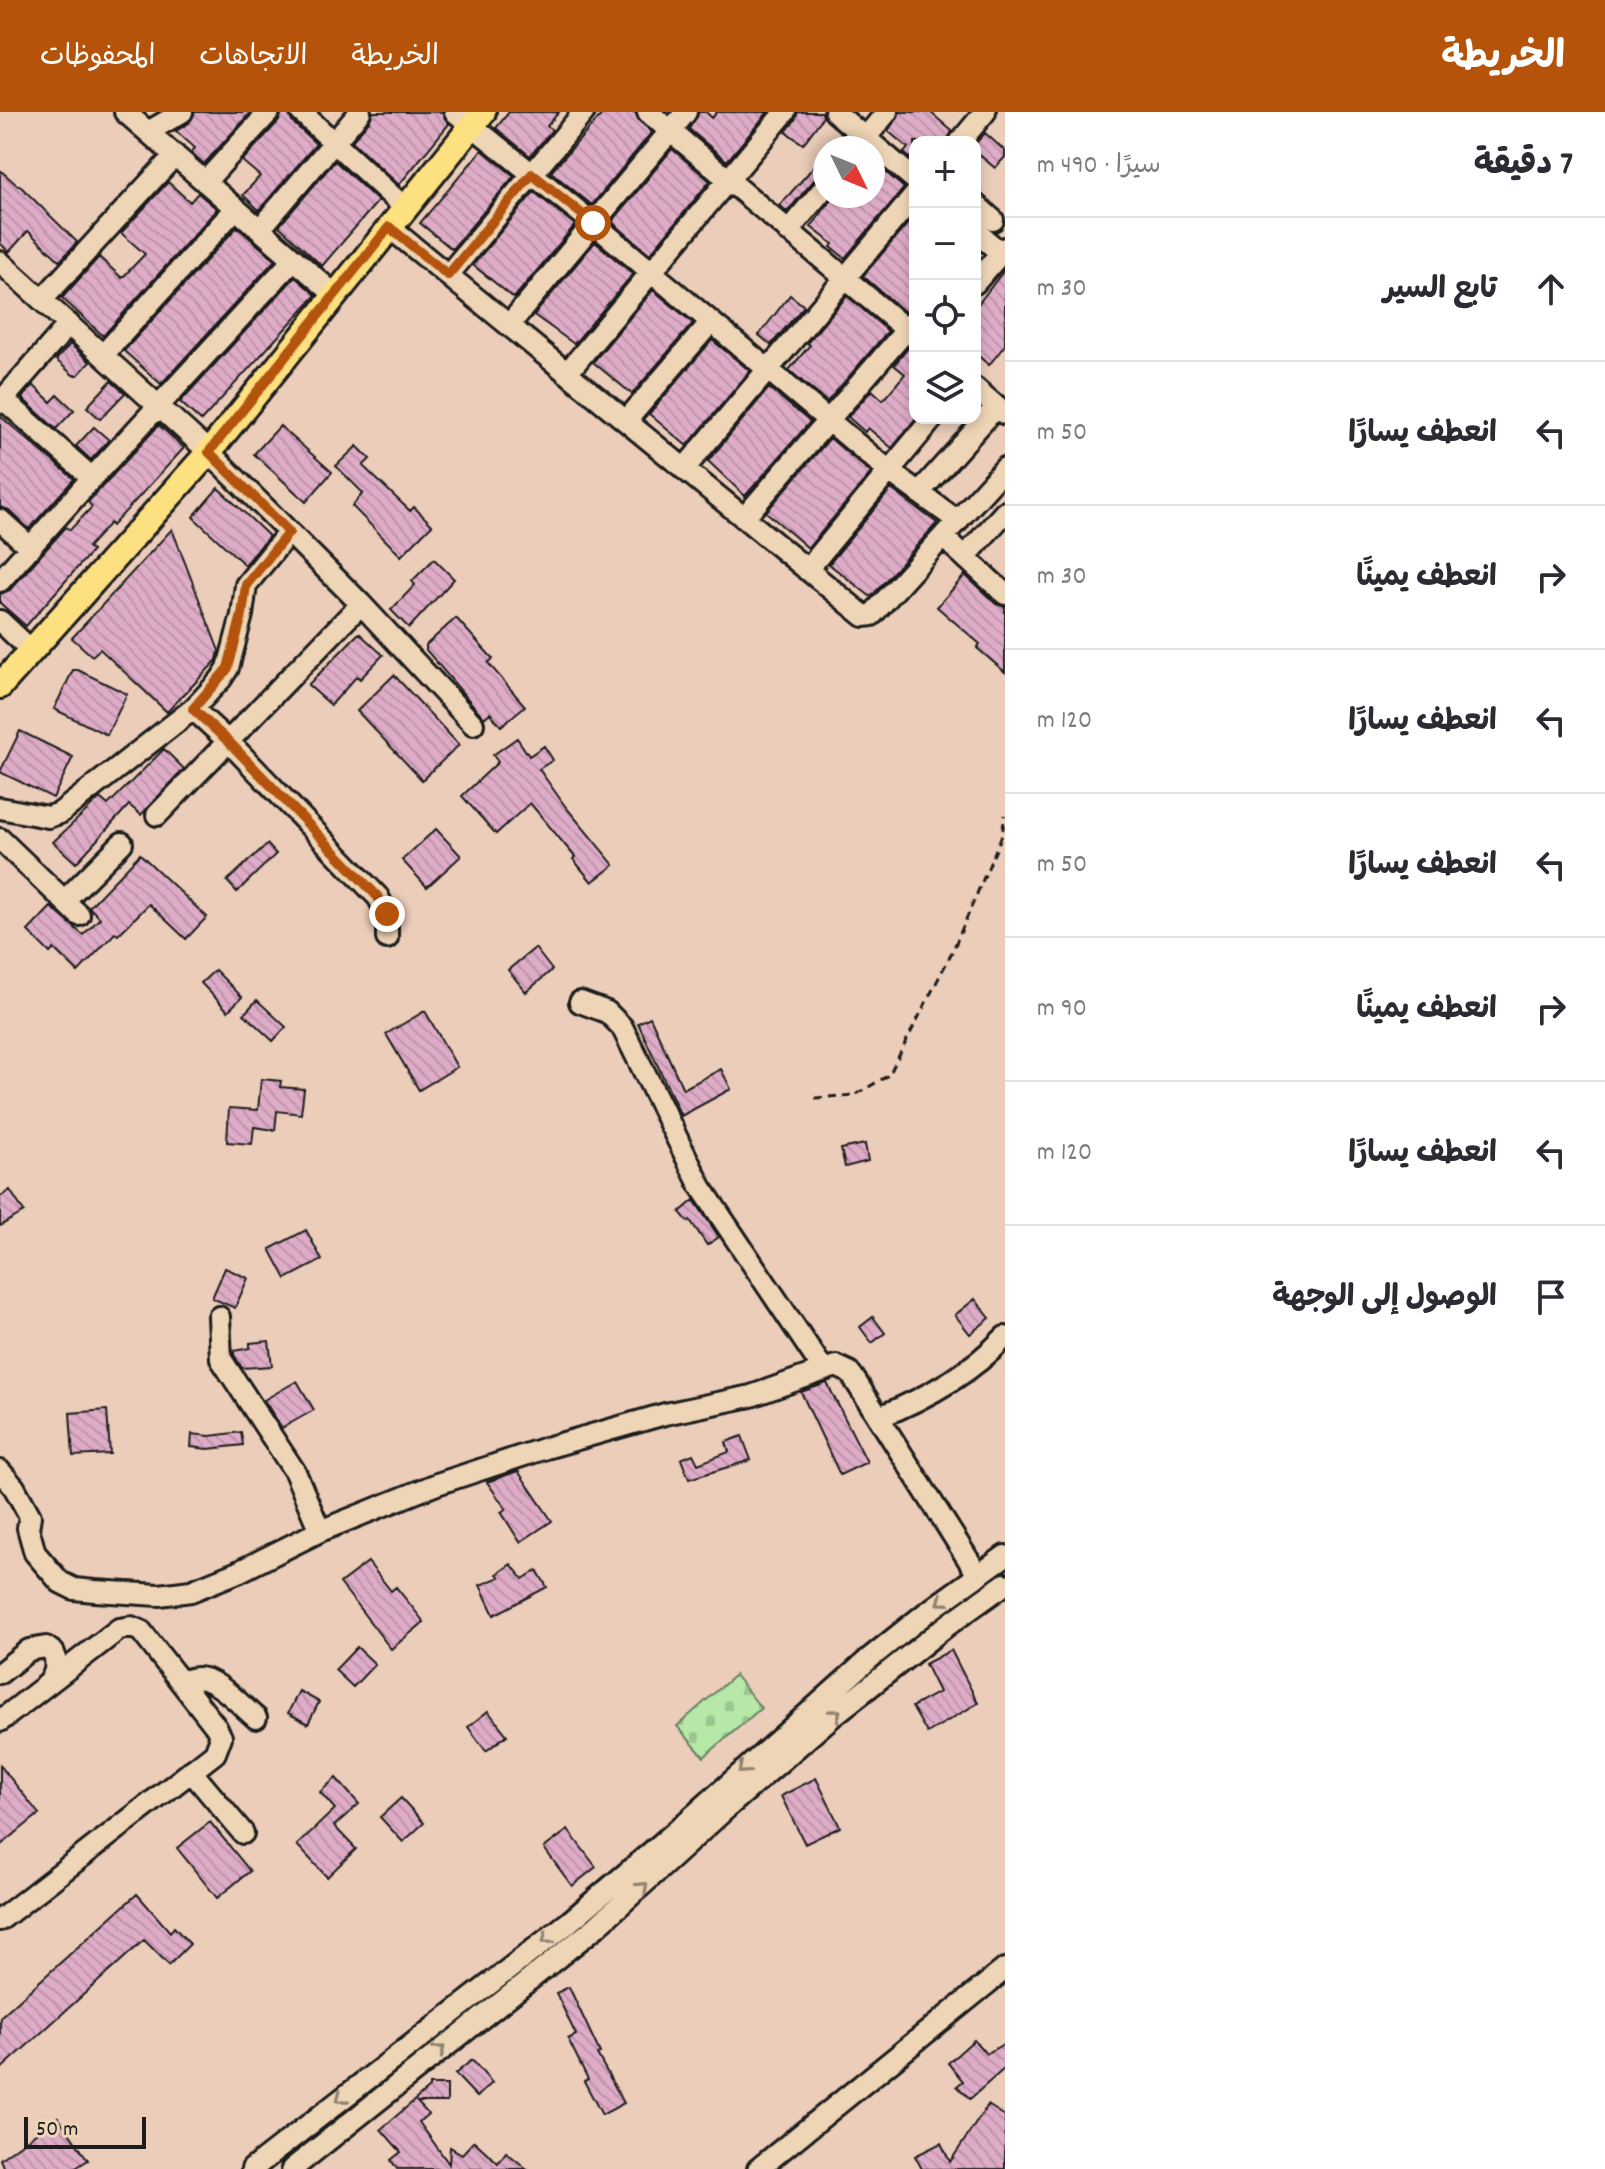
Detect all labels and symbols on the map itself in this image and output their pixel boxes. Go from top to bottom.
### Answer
north arrow [813,136,885,208]
route start [575,205,611,241]
route end [369,896,405,932]
one-way arrow [936,1592,950,1606]
one-way arrow [827,1709,841,1724]
one-way arrow [738,1760,752,1775]
one-way arrow [633,1883,648,1897]
one-way arrow [541,1930,556,1944]
one-way arrow [431,2046,446,2060]
one-way arrow [335,2089,350,2103]
scale bar [24,2113,146,2149]

